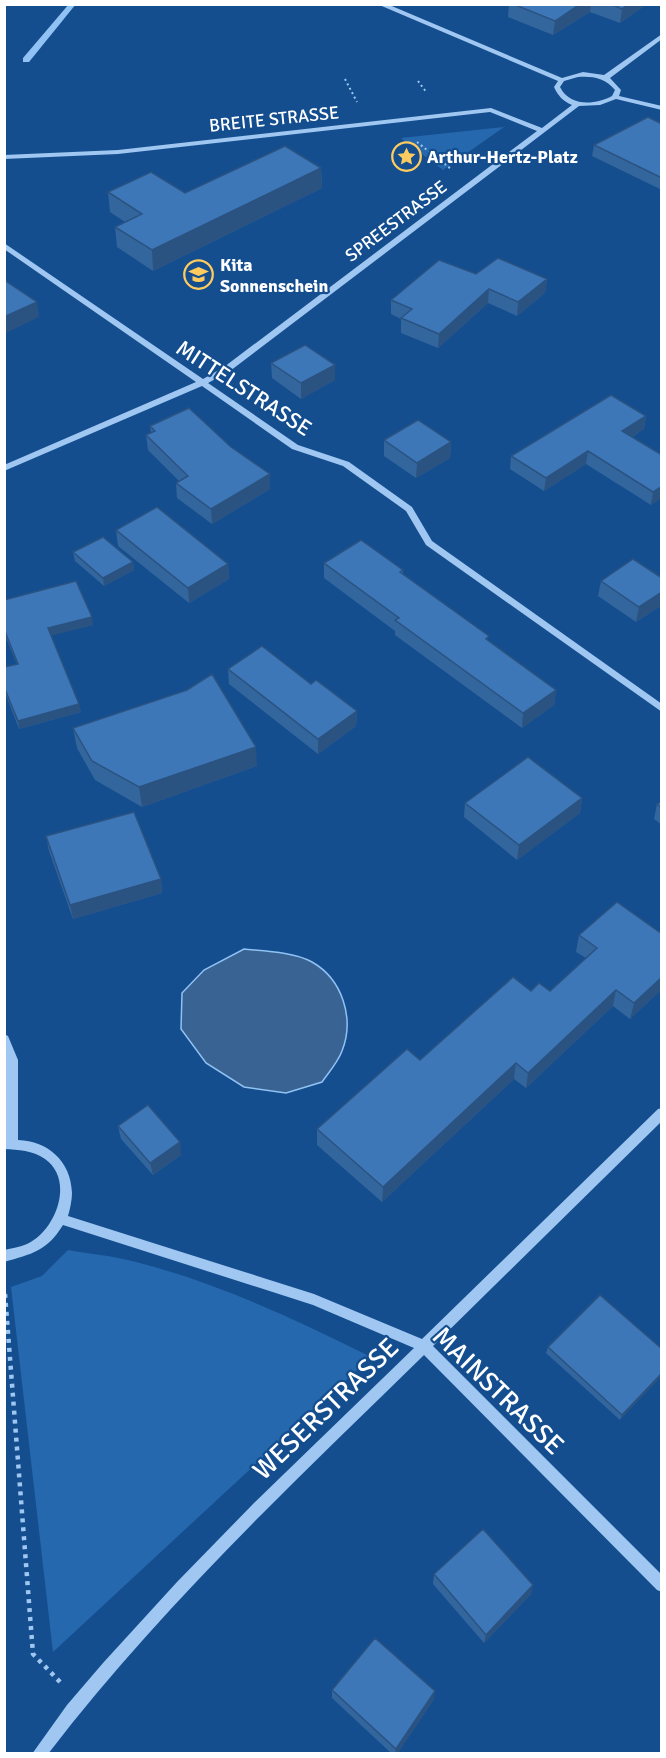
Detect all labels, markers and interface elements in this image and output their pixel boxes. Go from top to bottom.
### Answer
street label: BREITE STRASSE [208,101,340,137]
place icon: Arthur-Hertz-Platz [390,141,422,173]
place label: Arthur-Hertz-Platz [427,146,578,168]
street label: SPREESTRASSE [341,176,451,266]
place label: Kita Sonnenschein [220,254,328,297]
school or university icon: Kita Sonnenschein [183,259,215,291]
street label: MITTELSTRASSE [171,334,317,442]
street label: MAINSTRASSE [425,1320,571,1462]
street label: WESERSTRASSE [246,1331,406,1487]

